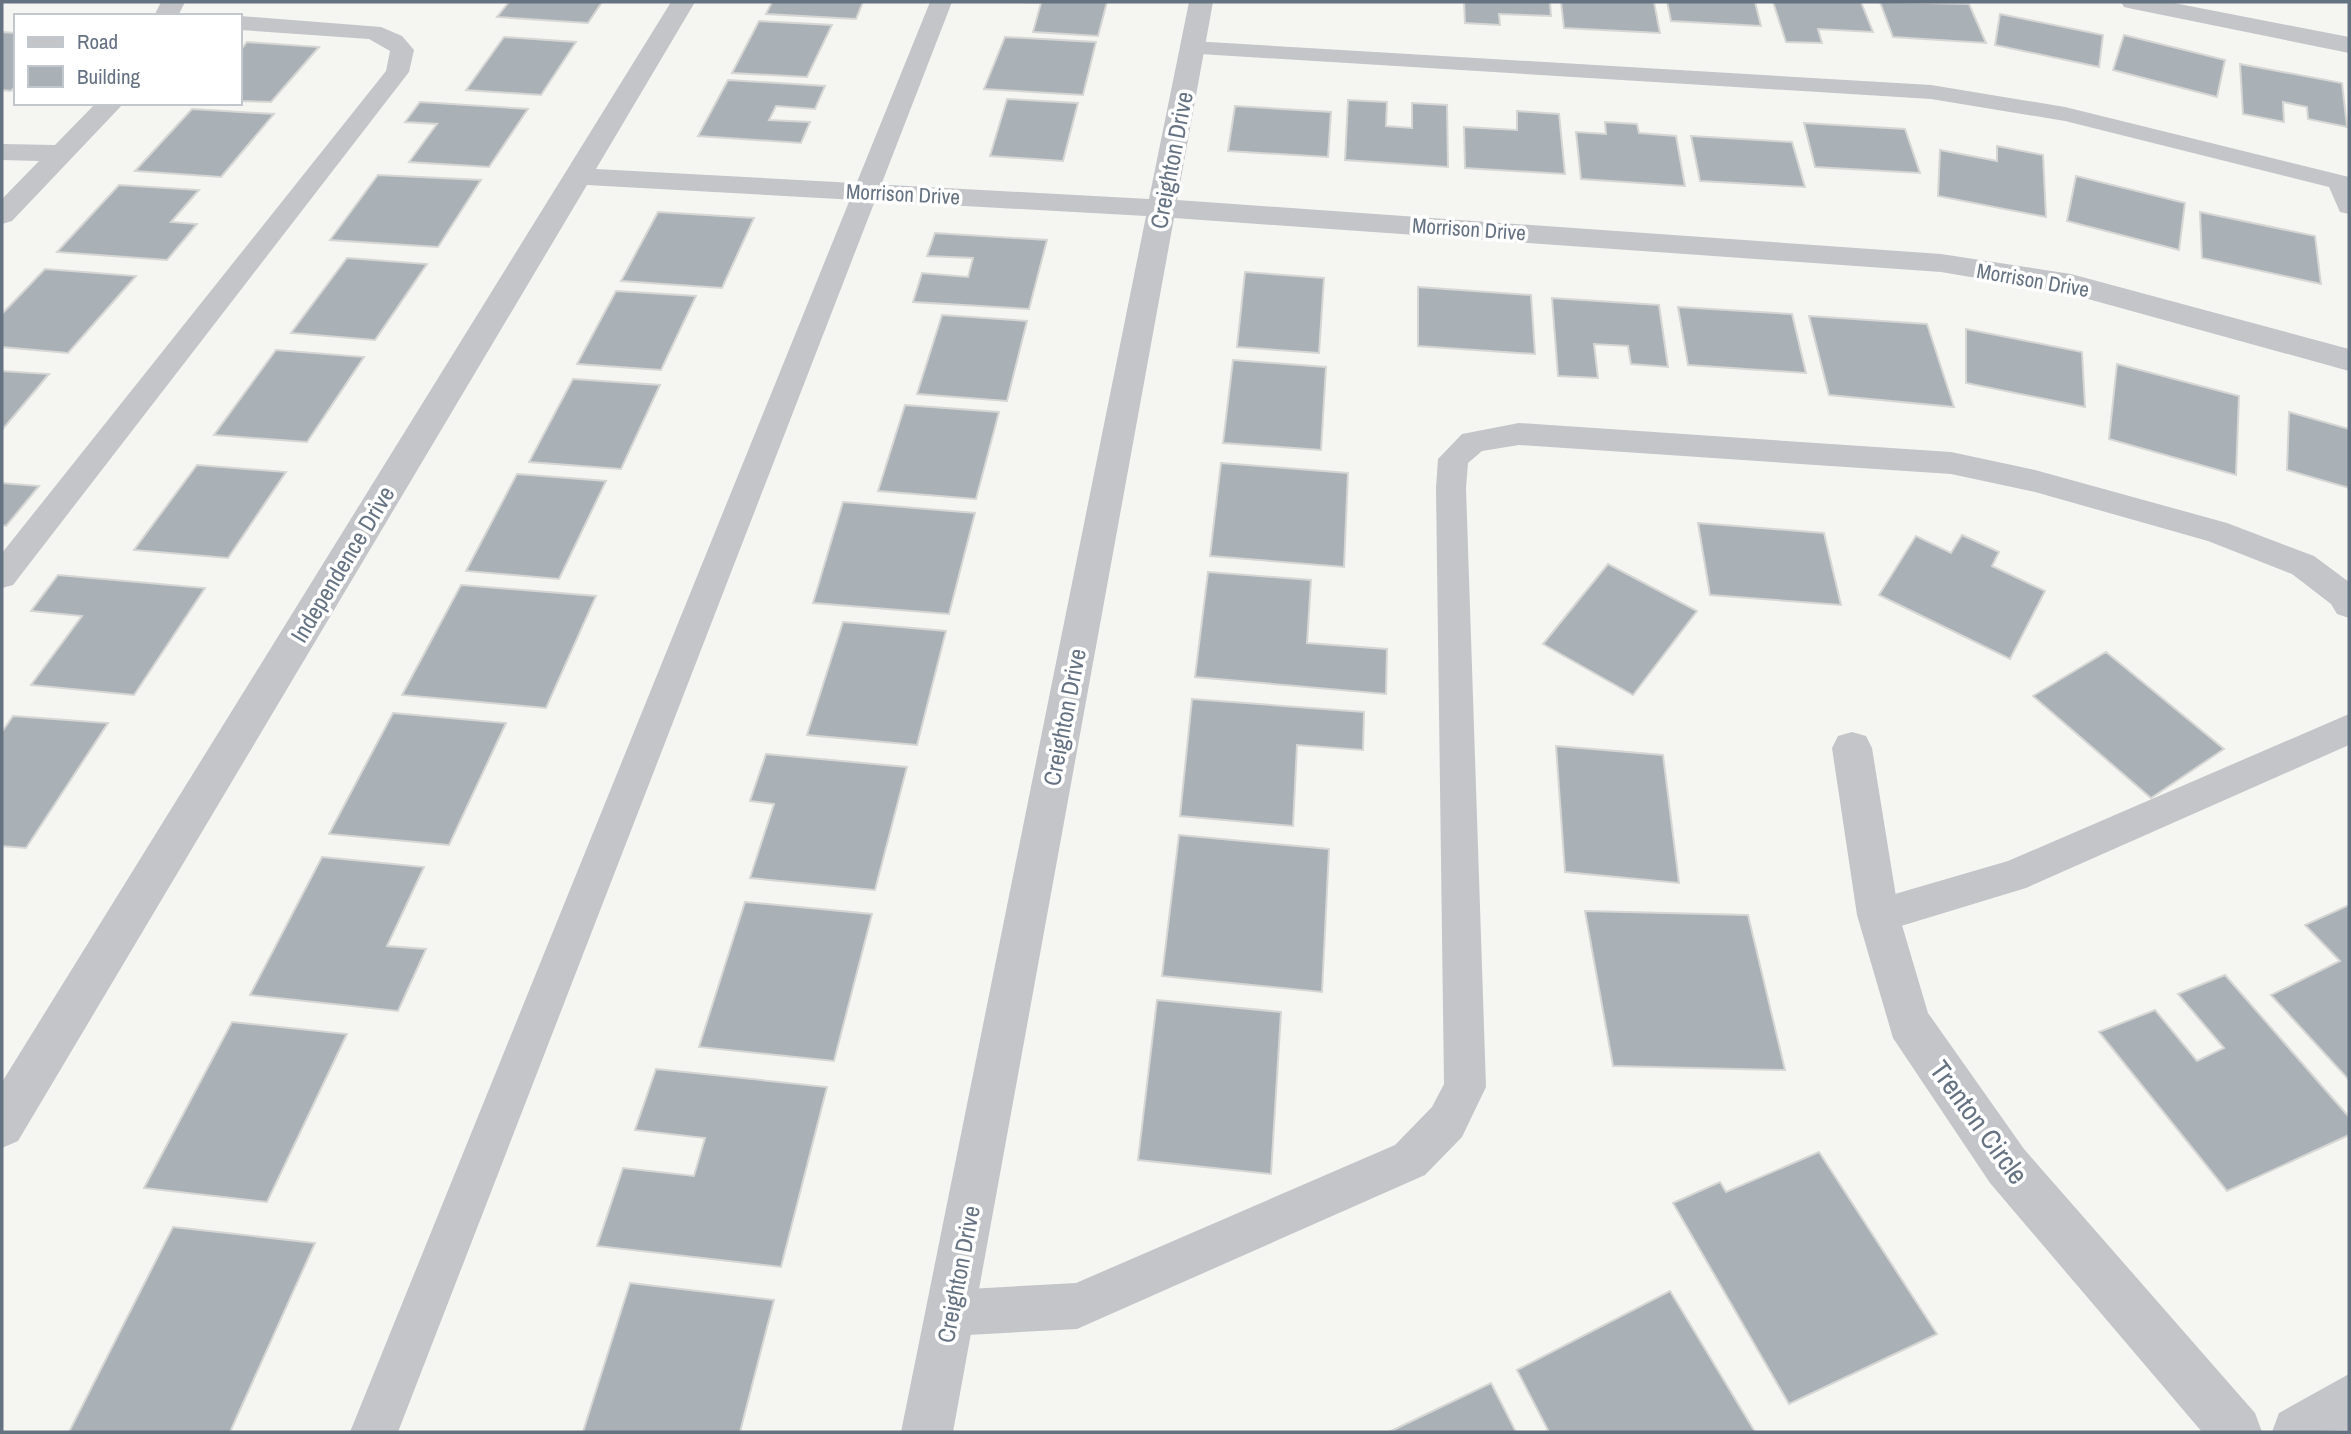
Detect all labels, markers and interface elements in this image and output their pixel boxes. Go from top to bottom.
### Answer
legend [14,14,242,105]
text: Road [77,27,118,56]
text: Building [77,62,141,91]
street label: Creighton Drive [1142,89,1200,231]
street label: Morrison Drive [845,177,961,211]
street label: Morrison Drive [1411,211,1527,247]
street label: Morrison Drive [1974,256,2092,304]
street label: Independence Drive [283,480,401,648]
street label: Creighton Drive [1035,646,1093,788]
street label: Trenton Circle [1921,1052,2037,1192]
street label: Creighton Drive [929,1203,987,1345]

